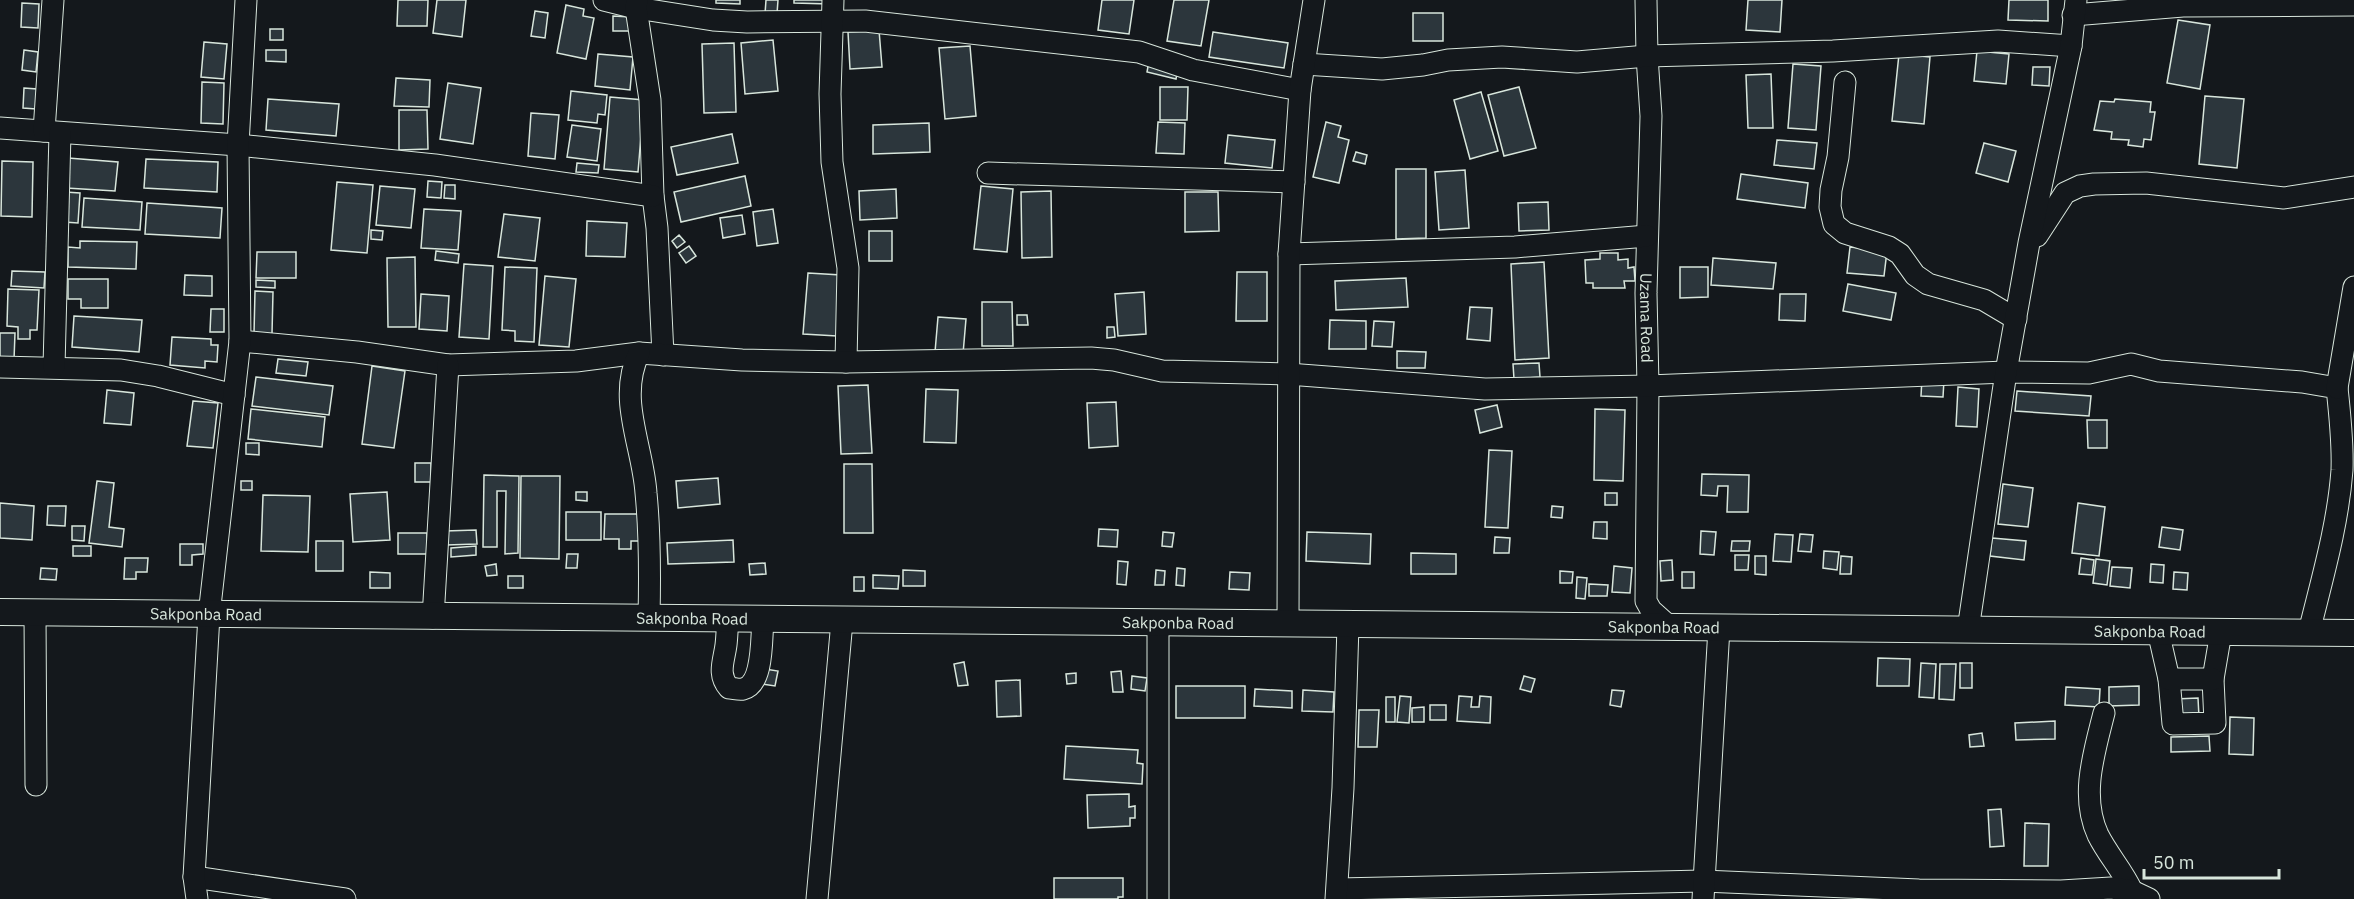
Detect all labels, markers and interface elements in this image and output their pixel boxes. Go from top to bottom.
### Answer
street label: Uzama Road [1636,273,1657,363]
street label: Sakponba Road [150,603,262,624]
street label: Sakponba Road [636,608,748,629]
street label: Sakponba Road [1122,612,1234,633]
street label: Sakponba Road [1608,616,1720,637]
street label: Sakponba Road [2094,621,2206,642]
scale bar [2144,842,2279,880]
text: 50 m [2153,851,2195,874]

